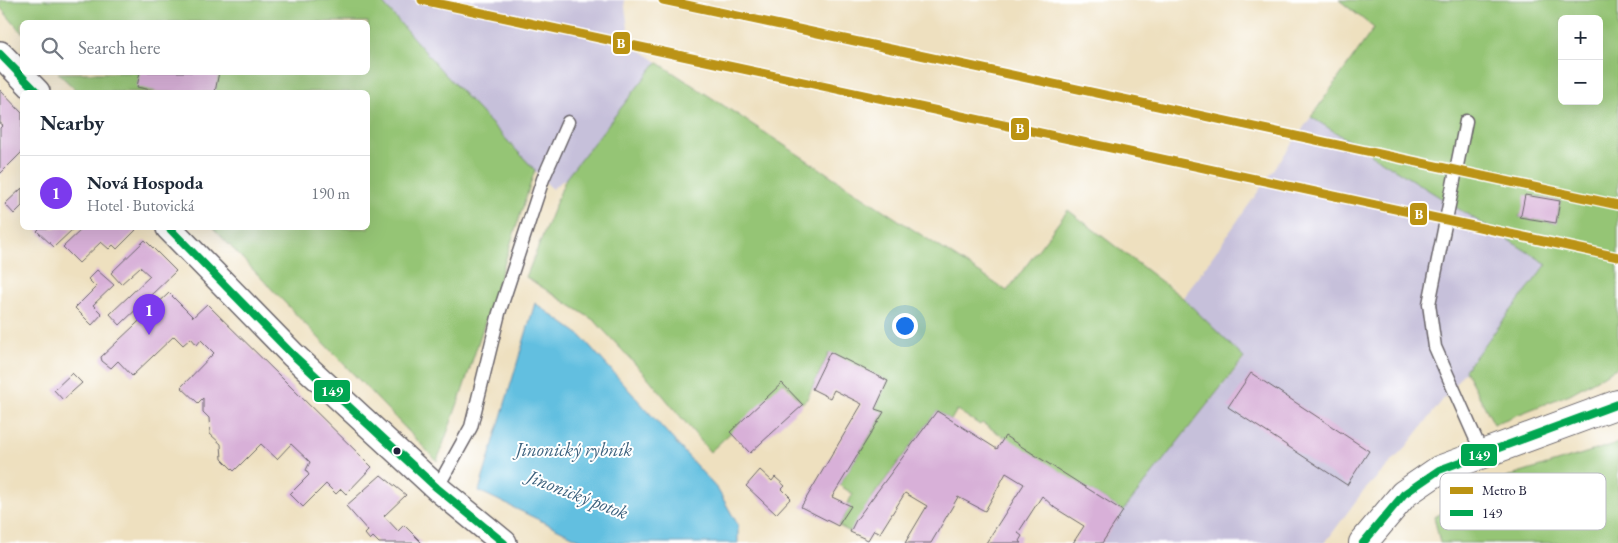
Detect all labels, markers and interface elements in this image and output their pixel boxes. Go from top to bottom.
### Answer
map controls [1558,15,1603,105]
button: + [1558,15,1603,60]
search box [20,20,370,75]
line badge: B [612,31,631,55]
icon: search [38,34,66,62]
text: B [617,34,626,52]
text: Search here [78,35,160,60]
button: − [1558,60,1603,105]
text: Nearby [40,109,104,136]
line badge: B [1010,117,1030,141]
text: B [1016,119,1025,137]
text: Nová Hospoda [87,170,203,195]
text: 1 [52,183,60,204]
text: 190 m [311,183,350,204]
text: Hotel · Butovická [87,195,194,216]
line badge: B [1409,202,1428,226]
text: B [1415,205,1424,223]
pin: 1 [133,294,165,335]
your location [892,313,918,339]
line badge: 149 [313,379,351,403]
text: 149 [321,382,344,400]
water label: Jinonický rybník [512,437,632,462]
line badge: 149 [1460,443,1498,467]
unlabelled marker [392,446,402,456]
text: 149 [1468,446,1491,464]
water label: Jinonický potok [520,462,632,525]
legend [1440,473,1606,530]
text: Metro B [1482,481,1527,499]
text: 149 [1482,504,1502,522]

